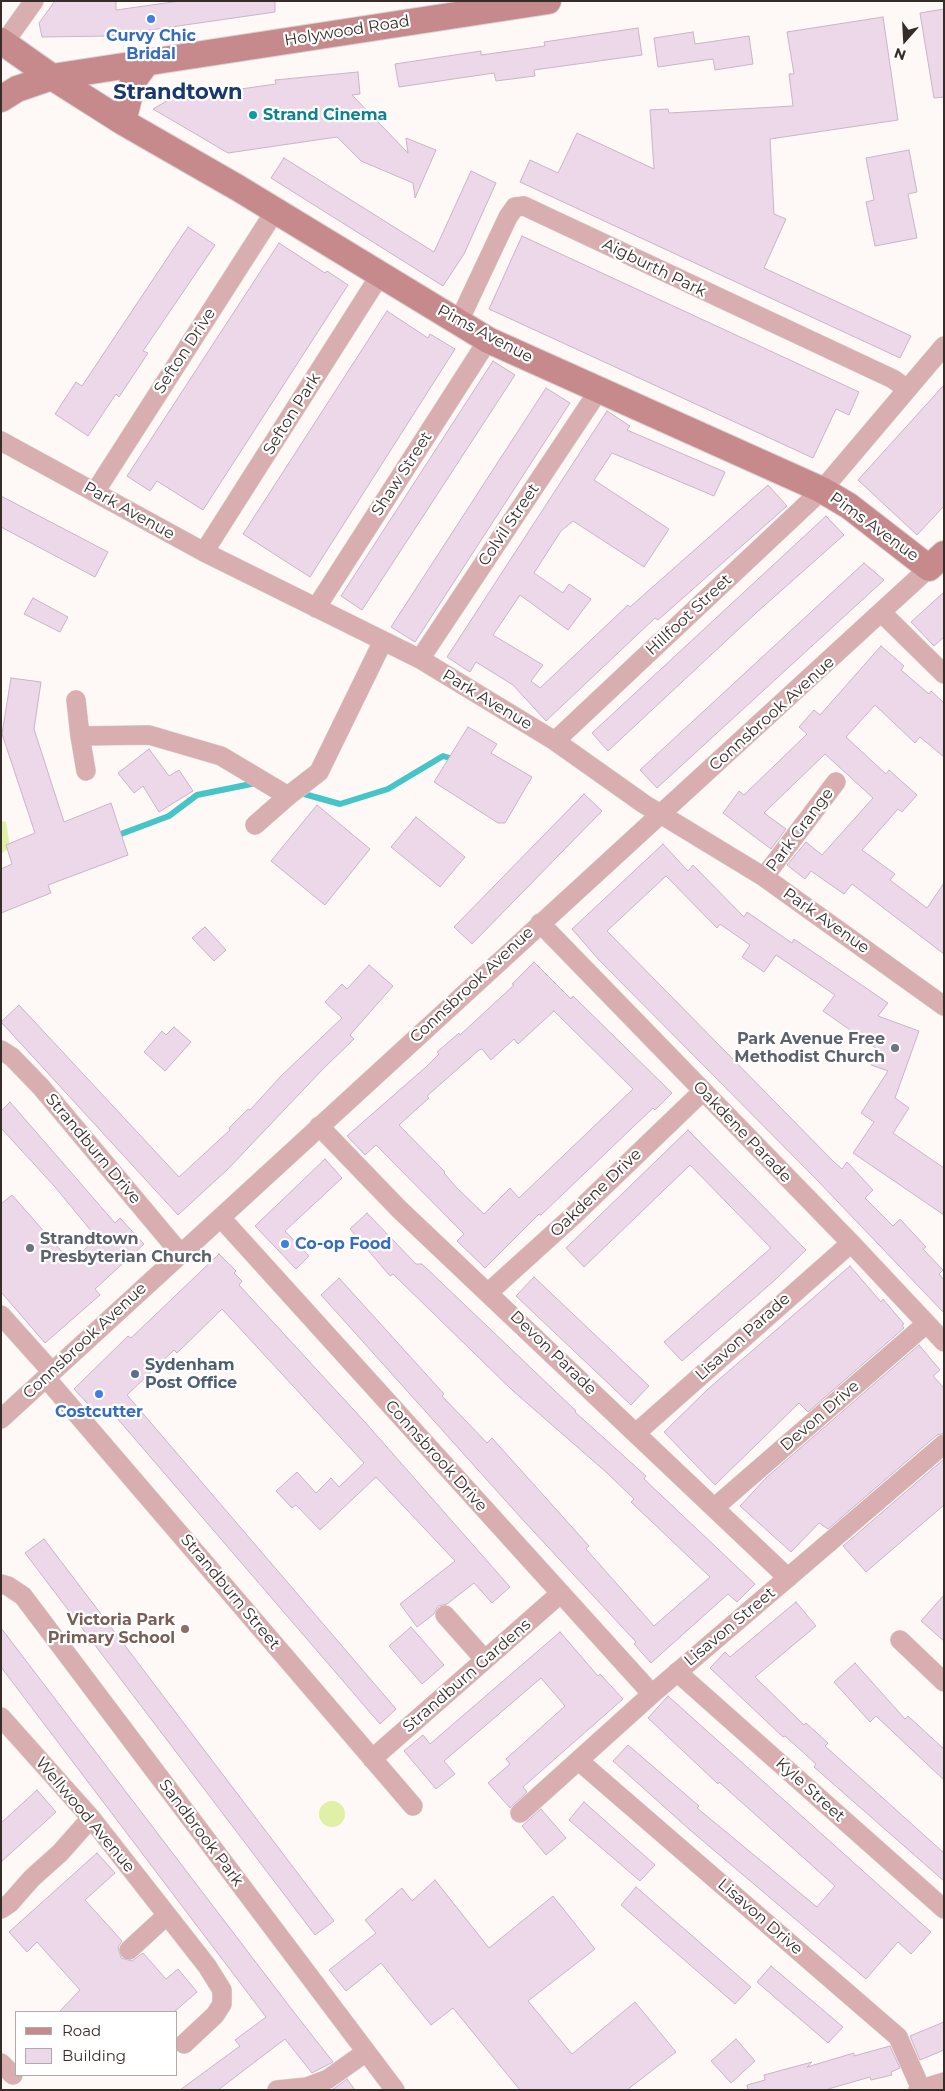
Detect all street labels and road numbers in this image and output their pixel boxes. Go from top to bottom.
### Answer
street label: Holywood Road [283,12,411,50]
street label: Aigburth Park [599,235,709,301]
street label: Pims Avenue [434,301,536,367]
street label: Sefton Drive [150,305,220,397]
street label: Sefton Park [259,370,325,458]
street label: Shaw Street [368,428,436,520]
street label: Park Avenue [80,478,178,544]
street label: Colvil Street [474,480,544,570]
street label: Pims Avenue [826,488,922,566]
street label: Hillfoot Street [642,570,736,660]
street label: Connsbrook Avenue [705,653,839,775]
street label: Park Avenue [439,666,535,734]
street label: Park Grange [762,784,838,876]
street label: Park Avenue [779,884,873,958]
street label: Connsbrook Avenue [406,923,538,1047]
street label: Oakdene Parade [689,1077,795,1187]
street label: Strandburn Drive [41,1090,145,1208]
street label: Oakdene Drive [546,1145,646,1241]
street label: Connsbrook Avenue [19,1279,151,1403]
street label: Lisavon Parade [692,1289,794,1385]
street label: Devon Parade [506,1307,600,1399]
street label: Devon Drive [777,1377,863,1455]
street label: Connsbrook Drive [381,1396,491,1516]
street label: Strandburn Street [176,1530,284,1654]
street label: Lisavon Street [681,1583,779,1671]
street label: Strandburn Gardens [399,1615,535,1737]
street label: Wellwood Avenue [31,1753,139,1877]
street label: Kyle Street [771,1754,849,1826]
street label: Sandbrook Park [155,1776,247,1890]
street label: Lisavon Drive [714,1875,806,1959]

